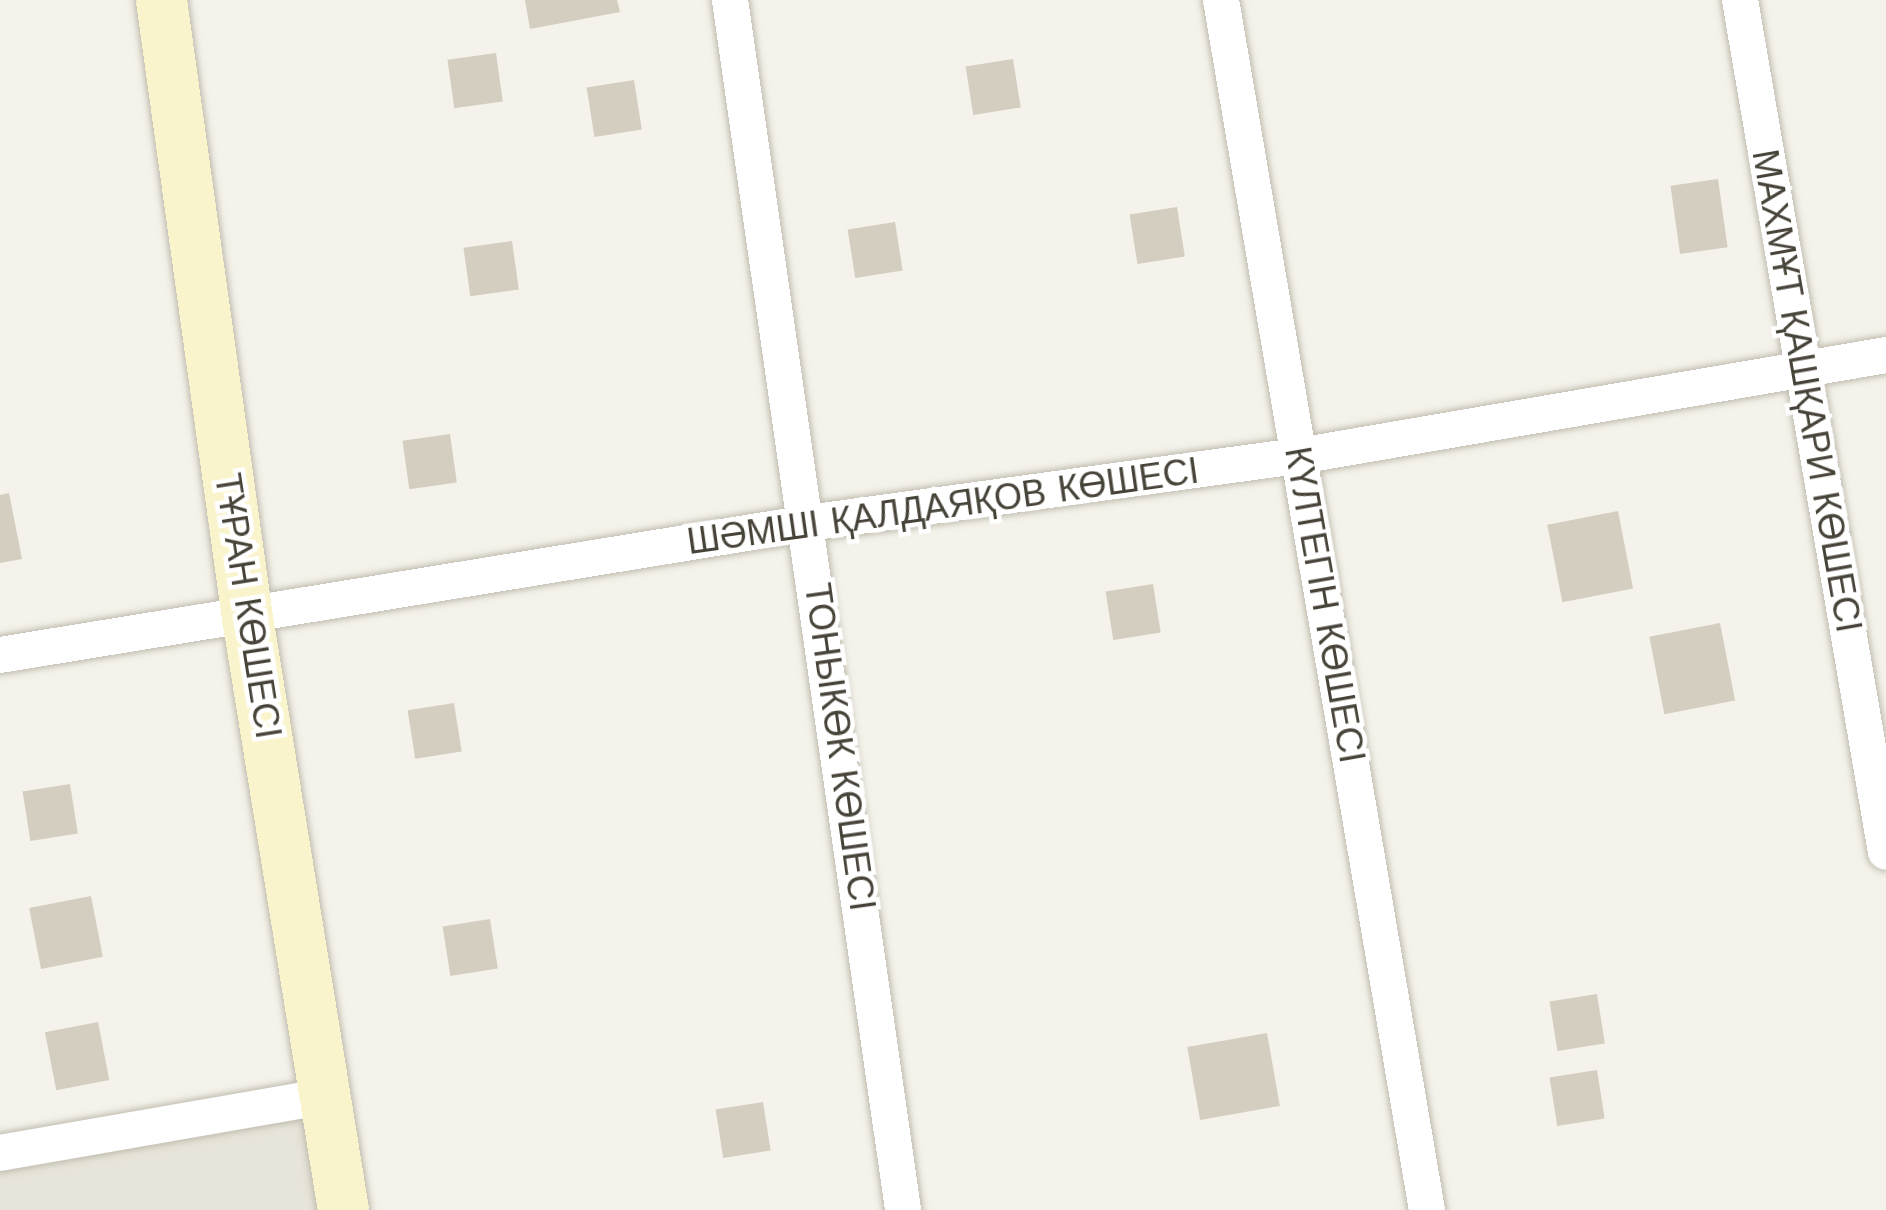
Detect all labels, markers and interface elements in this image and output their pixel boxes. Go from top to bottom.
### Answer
street label: МАХМҰТ ҚАШҚАРИ КӨШЕСІ [1742,146,1870,636]
street label: КҮЛТЕГІН КӨШЕСІ [1275,443,1373,767]
street label: ШӘМШІ ҚАЛДАЯҚОВ КӨШЕСІ [684,450,1202,564]
street label: ТҰРАН КӨШЕСІ [205,470,289,742]
street label: ТОНЫКӨК КӨШЕСІ [795,580,883,914]

